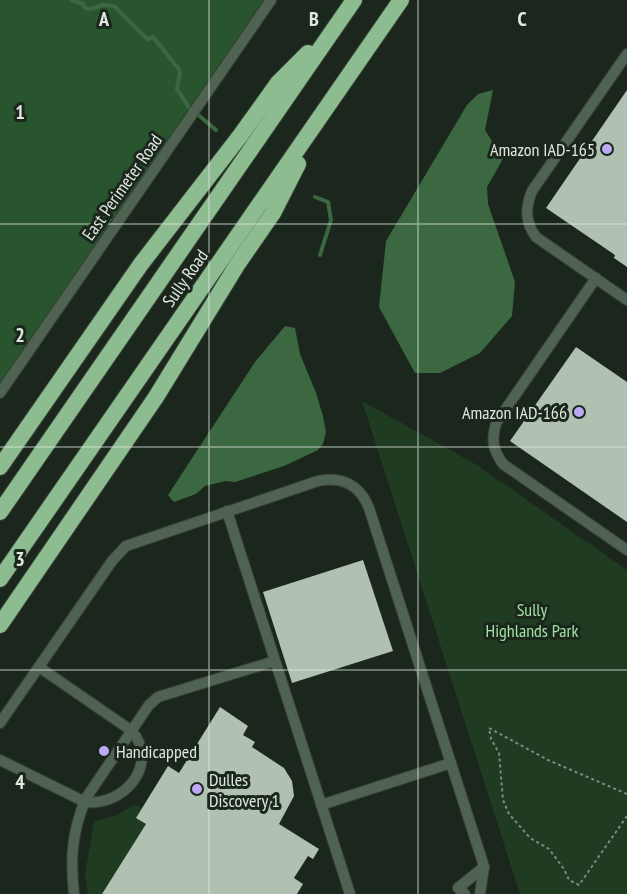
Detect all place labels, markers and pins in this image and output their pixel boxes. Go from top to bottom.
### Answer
place label: Amazon IAD-165 [490,138,595,161]
marker: Amazon IAD-165 [600,142,614,156]
place label: Amazon IAD-166 [462,401,567,424]
marker: Amazon IAD-166 [572,405,586,419]
place label: Handicapped [116,740,197,763]
marker: Handicapped [97,744,111,758]
place label: Dulles Discovery 1 [209,768,280,812]
marker: Dulles Discovery 1 [190,782,204,796]

